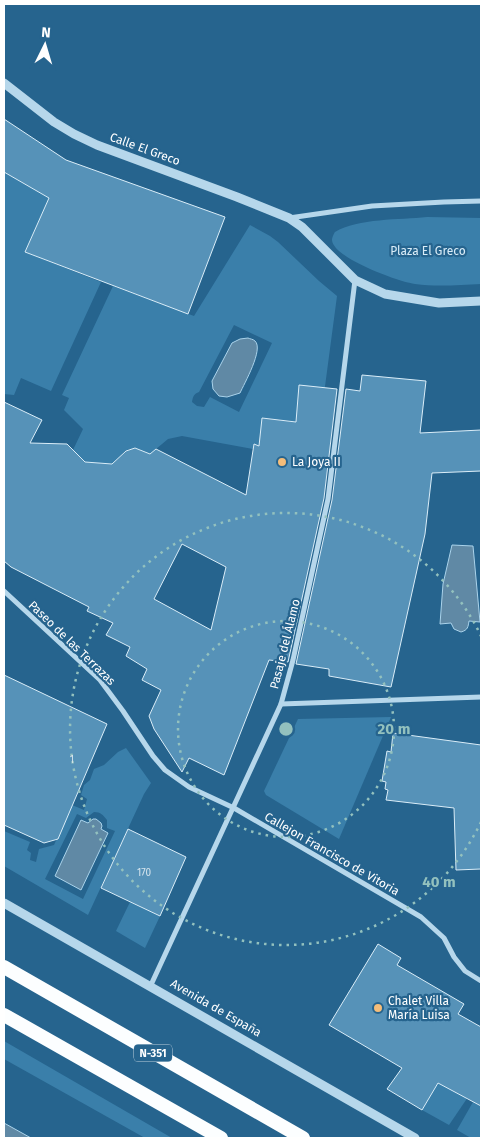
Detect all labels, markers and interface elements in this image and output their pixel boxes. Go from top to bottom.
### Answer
north arrow [20,20,70,70]
text: N [41,24,51,41]
street label: Calle El Greco [108,130,182,168]
park label: Plaza El Greco [390,244,466,258]
place label: La Joya II [292,455,341,469]
marker: La Joya II [276,456,288,468]
street label: Pasaje del Álamo [266,597,303,690]
street label: Paseo de las Terrazas [26,598,119,688]
centre of rings [277,720,295,738]
text: 20 m [378,720,410,738]
house number: 1 [70,754,74,766]
street label: Callejon Francisco de Vitoria [262,810,402,898]
house number: 170 [137,867,152,879]
text: 40 m [422,873,456,891]
street label: Avenida de España [168,976,264,1040]
place label: Chalet Villa María Luisa [388,994,450,1022]
marker: Chalet Villa María Luisa [372,1002,384,1014]
road number: N-351 [134,1044,172,1062]

